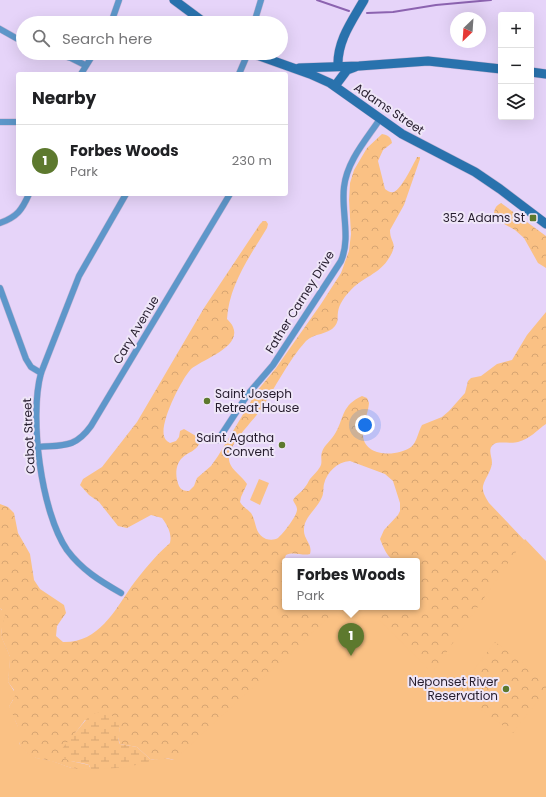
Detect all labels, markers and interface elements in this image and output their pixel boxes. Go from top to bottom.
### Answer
north arrow [450,12,486,48]
map controls [498,12,534,120]
button: + [498,12,534,48]
search box [16,16,288,60]
icon: search [30,27,52,49]
text: Search here [62,28,152,49]
button: − [498,48,534,84]
street label: Adams Street [351,79,428,138]
button: layers [498,84,534,120]
text: Nearby [32,86,96,110]
text: Forbes Woods [70,140,179,161]
text: 1 [43,151,47,170]
text: 230 m [232,151,272,170]
text: Park [70,162,98,181]
place label: 352 Adams St [443,209,525,226]
marker: 352 Adams St [528,213,538,223]
street label: Father Carney Drive [261,247,338,356]
street label: Cary Avenue [108,292,163,367]
place label: Saint Joseph Retreat House [215,385,299,416]
marker: Saint Joseph Retreat House [202,396,212,406]
street label: Cabot Street [18,398,39,474]
your location [355,415,375,435]
place label: Saint Agatha Convent [196,429,274,460]
marker: Saint Agatha Convent [277,440,287,450]
popup [282,558,420,610]
text: Forbes Woods [297,564,405,585]
text: Park [297,586,325,605]
pin: 1 [338,623,364,656]
place label: Neponset River Reservation [408,673,499,704]
marker: Neponset River Reservation [501,684,511,694]

